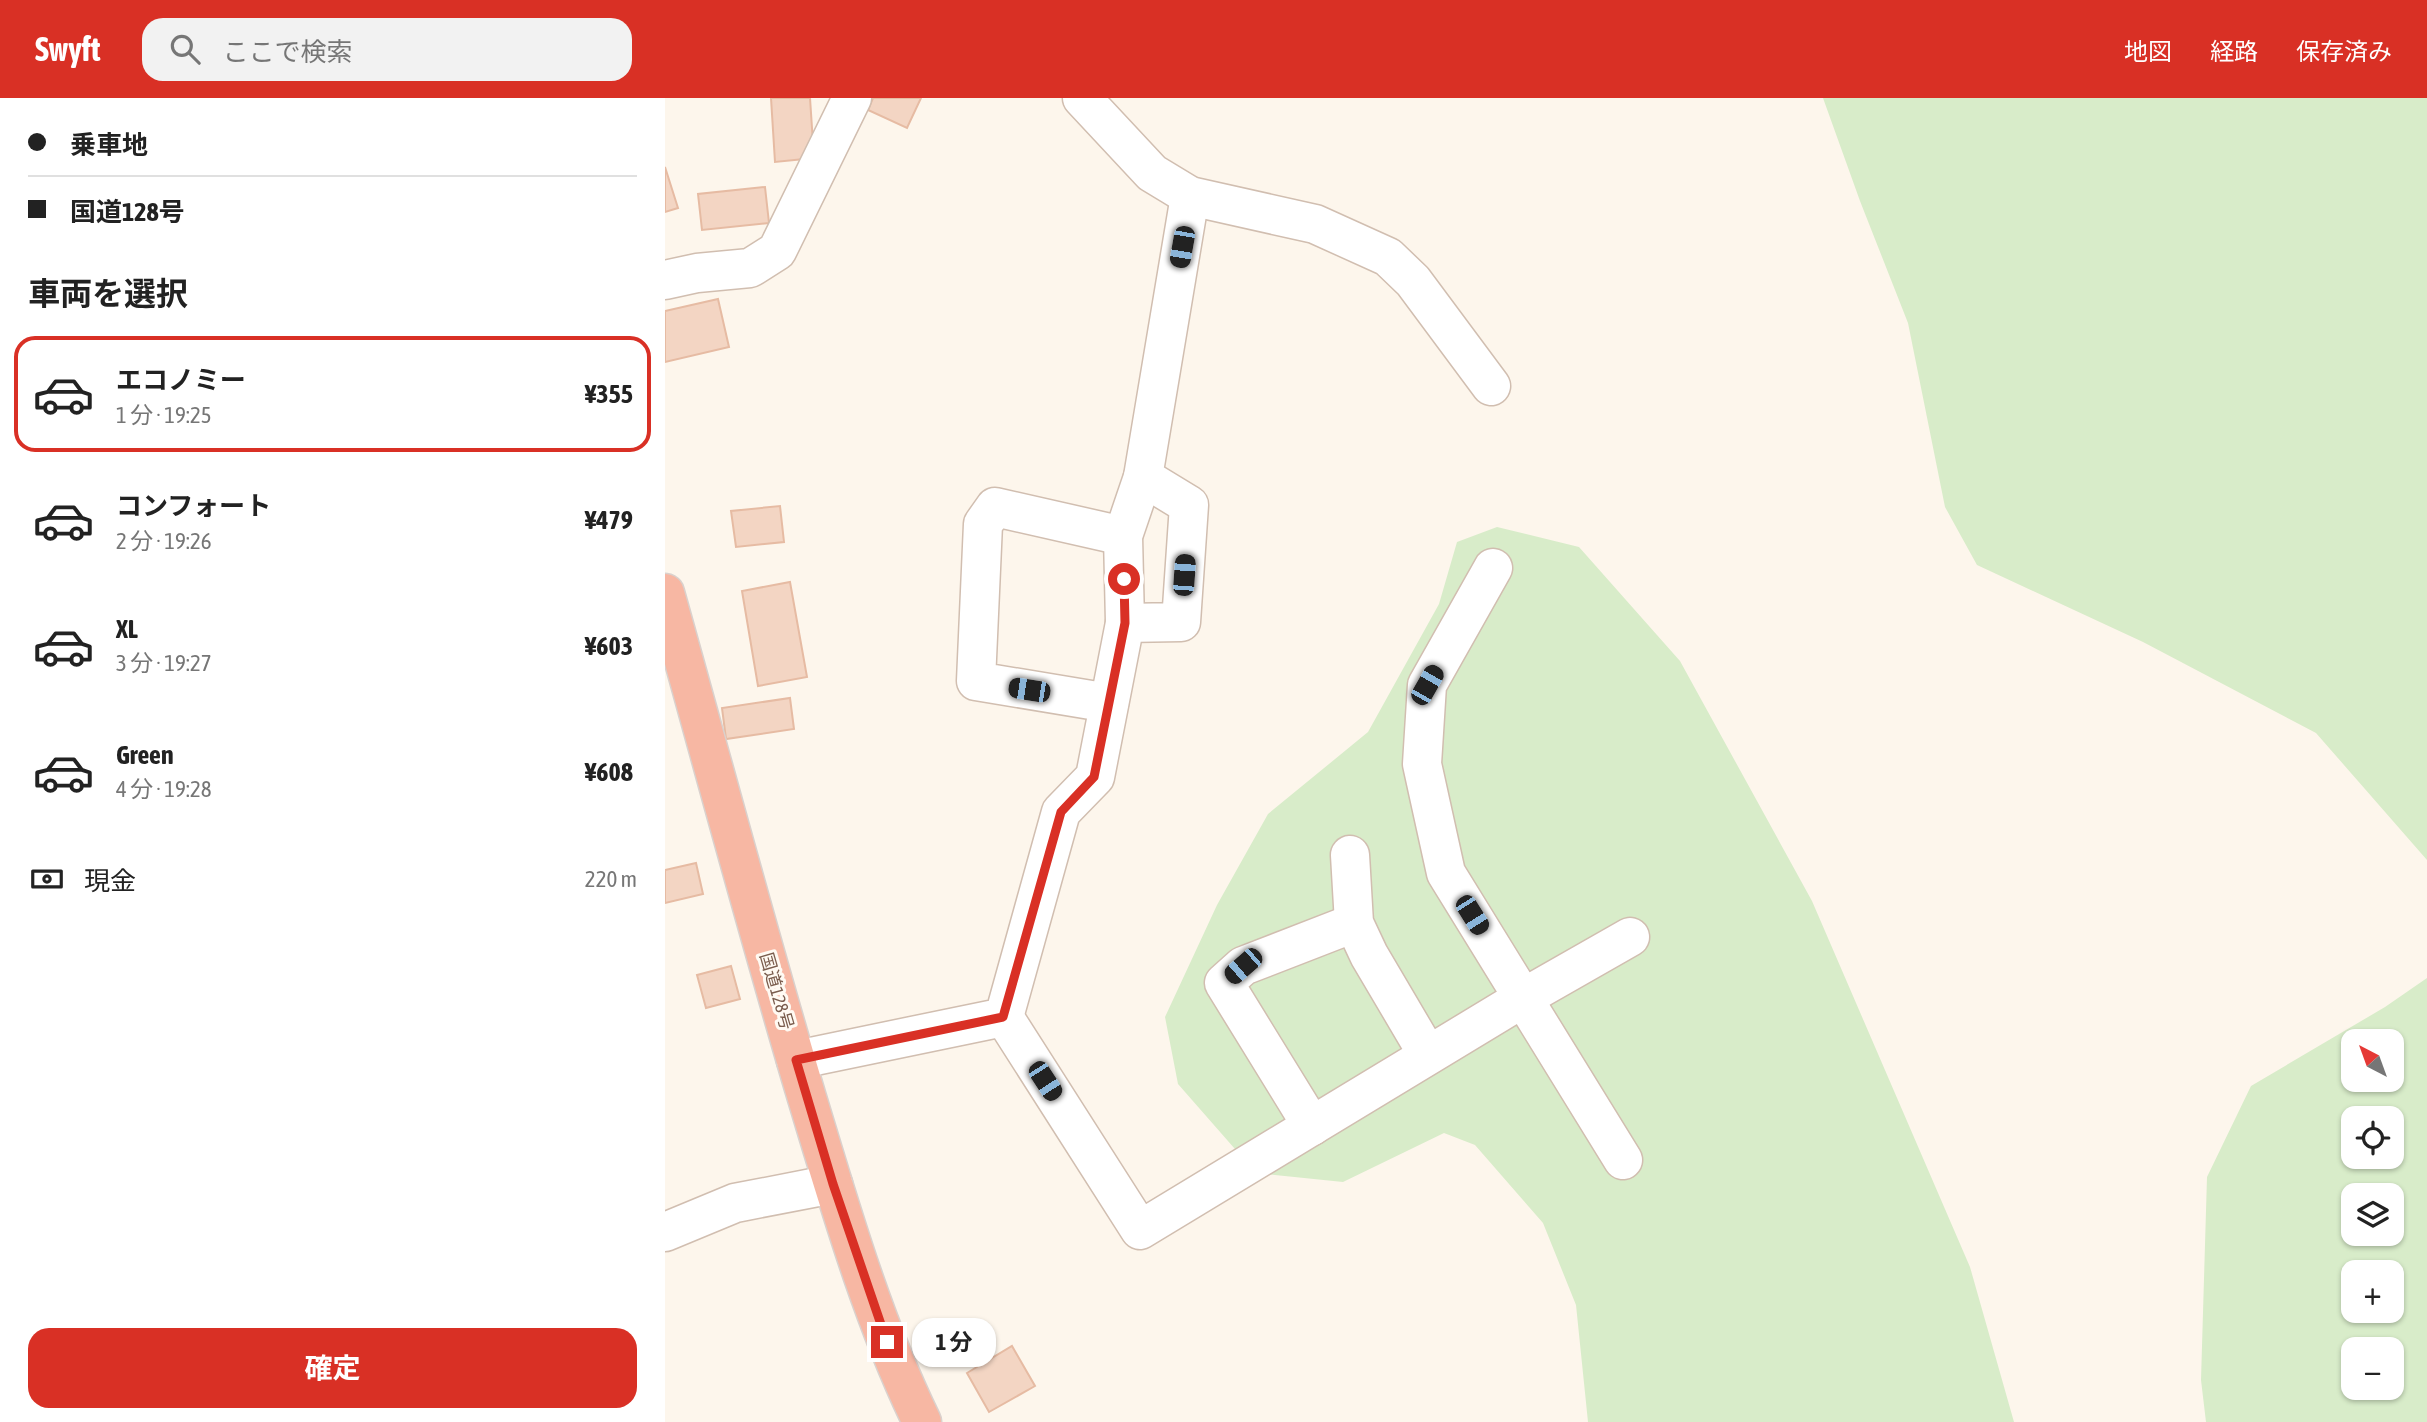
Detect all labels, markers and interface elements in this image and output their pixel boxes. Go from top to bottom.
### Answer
search box [142,18,632,81]
text: Swyft [35,30,100,68]
icon: search [166,30,204,68]
text: ここで検索 [222,37,352,67]
text: 地図 [2124,38,2172,65]
text: 経路 [2210,38,2258,65]
text: 保存済み [2296,38,2392,65]
text: 乗車地 [70,130,148,160]
text: 国道128号 [70,197,185,227]
car [1169,224,1196,270]
text: 車両を選択 [28,275,188,312]
icon: car [32,363,95,426]
text: エコノミー [116,365,246,395]
text: ¥355 [585,379,633,409]
text: 1 分 · 19:25 [116,402,212,428]
icon: car [32,489,95,552]
text: コンフォート [116,491,271,521]
text: ¥479 [585,505,633,535]
text: 2 分 · 19:26 [116,528,212,554]
car [1173,553,1196,597]
route start [1108,563,1140,595]
text: XL [116,614,138,644]
icon: car [32,615,95,678]
text: ¥603 [585,631,633,661]
text: 3 分 · 19:27 [116,650,212,676]
car [1408,662,1447,708]
car [1007,676,1052,704]
text: Green [116,740,174,770]
icon: car [32,741,95,804]
text: ¥608 [585,757,633,787]
text: 4 分 · 19:28 [116,776,212,802]
icon: cash [28,860,66,898]
text: 現金 [84,866,136,896]
text: 220 m [585,866,637,892]
car [1452,892,1493,938]
car [1221,944,1266,988]
street label: 国道128号 [756,950,798,1032]
north arrow [2341,1029,2405,1092]
map controls [2341,1029,2404,1400]
car [1025,1058,1066,1104]
button: locate [2341,1106,2404,1169]
button: layers [2341,1183,2404,1246]
button: + [2341,1260,2404,1323]
callout: 1 分 [911,1318,995,1366]
route end [871,1326,903,1358]
button: 確定 [28,1328,637,1408]
text: 1 分 [936,1329,972,1355]
button: − [2341,1337,2404,1400]

